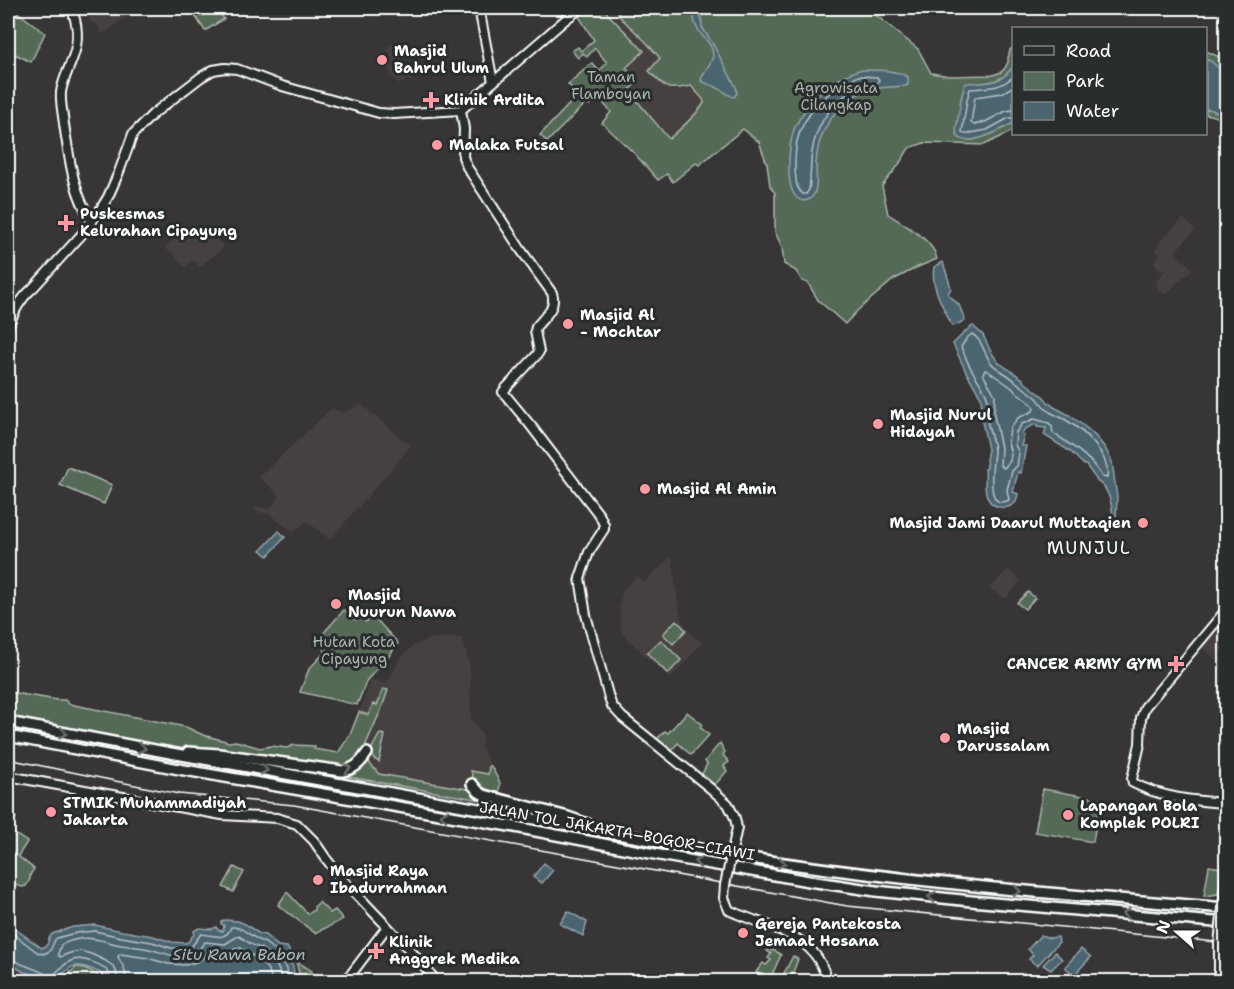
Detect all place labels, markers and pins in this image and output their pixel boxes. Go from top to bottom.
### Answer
place label: Masjid Bahrul Ulum [394,41,489,78]
marker: Masjid Bahrul Ulum [375,53,389,67]
place label: Klinik Ardita [444,90,545,110]
marker: Klinik Ardita [422,91,440,109]
place label: Malaka Futsal [449,135,564,155]
marker: Malaka Futsal [430,138,444,152]
place label: Puskesmas Kelurahan Cipayung [80,204,237,241]
marker: Puskesmas Kelurahan Cipayung [57,214,75,232]
place label: Masjid Al - Mochtar [580,305,661,342]
marker: Masjid Al - Mochtar [561,317,575,331]
place label: Masjid Nurul Hidayah [890,405,992,442]
marker: Masjid Nurul Hidayah [871,417,885,431]
place label: Masjid Al Amin [657,479,776,499]
marker: Masjid Al Amin [638,482,652,496]
place label: Masjid Jami Daarul Muttaqien [889,513,1131,533]
marker: Masjid Jami Daarul Muttaqien [1136,516,1150,530]
place label: Masjid Nuurun Nawa [348,585,457,622]
marker: Masjid Nuurun Nawa [329,597,343,611]
place label: CANCER ARMY GYM [1007,654,1163,674]
marker: CANCER ARMY GYM [1167,655,1185,673]
place label: Masjid Darussalam [957,719,1050,756]
marker: Masjid Darussalam [938,731,952,745]
place label: STMIK Muhammadiyah Jakarta [63,793,246,830]
place label: Lapangan Bola Komplek POLRI [1080,796,1199,833]
marker: STMIK Muhammadiyah Jakarta [44,805,58,819]
marker: Lapangan Bola Komplek POLRI [1061,808,1075,822]
place label: Masjid Raya Ibadurrahman [330,861,447,898]
marker: Masjid Raya Ibadurrahman [311,873,325,887]
place label: Gereja Pantekosta Jemaat Hosana [755,914,902,951]
marker: Gereja Pantekosta Jemaat Hosana [736,926,750,940]
place label: Klinik Anggrek Medika [389,932,521,969]
marker: Klinik Anggrek Medika [367,942,385,960]

